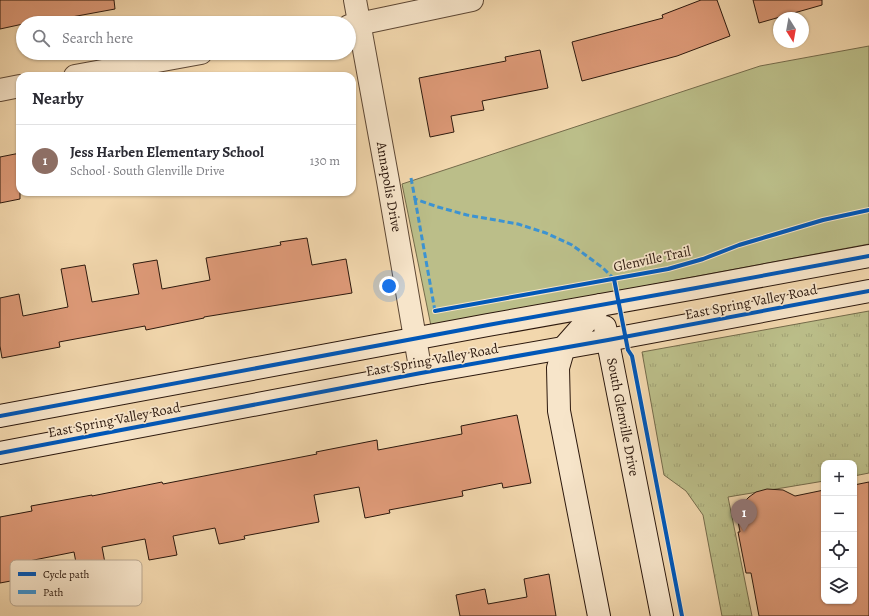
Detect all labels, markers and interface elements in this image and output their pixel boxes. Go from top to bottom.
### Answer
north arrow [773,12,809,48]
search box [16,16,356,60]
icon: search [30,27,52,49]
text: Search here [62,28,133,48]
text: Nearby [32,87,83,110]
street label: Annapolis Drive [372,139,406,234]
text: Jess Harben Elementary School [70,142,264,162]
text: 1 [43,152,47,169]
text: 130 m [310,152,340,169]
text: School · South Glenville Drive [70,162,225,179]
street label: Glenville Trail [612,241,693,276]
your location [379,276,399,296]
street label: East Spring Valley Road [683,280,819,324]
street label: East Spring Valley Road [364,339,500,381]
street label: South Glenville Drive [602,356,644,478]
street label: East Spring Valley Road [46,398,182,442]
map controls [821,460,857,604]
button: + [821,460,857,496]
button: − [821,496,857,532]
pin: 1 [731,499,757,532]
button: locate [821,532,857,568]
legend [10,560,142,606]
text: Cycle path [43,567,90,582]
button: layers [821,568,857,604]
text: Path [43,585,64,600]

